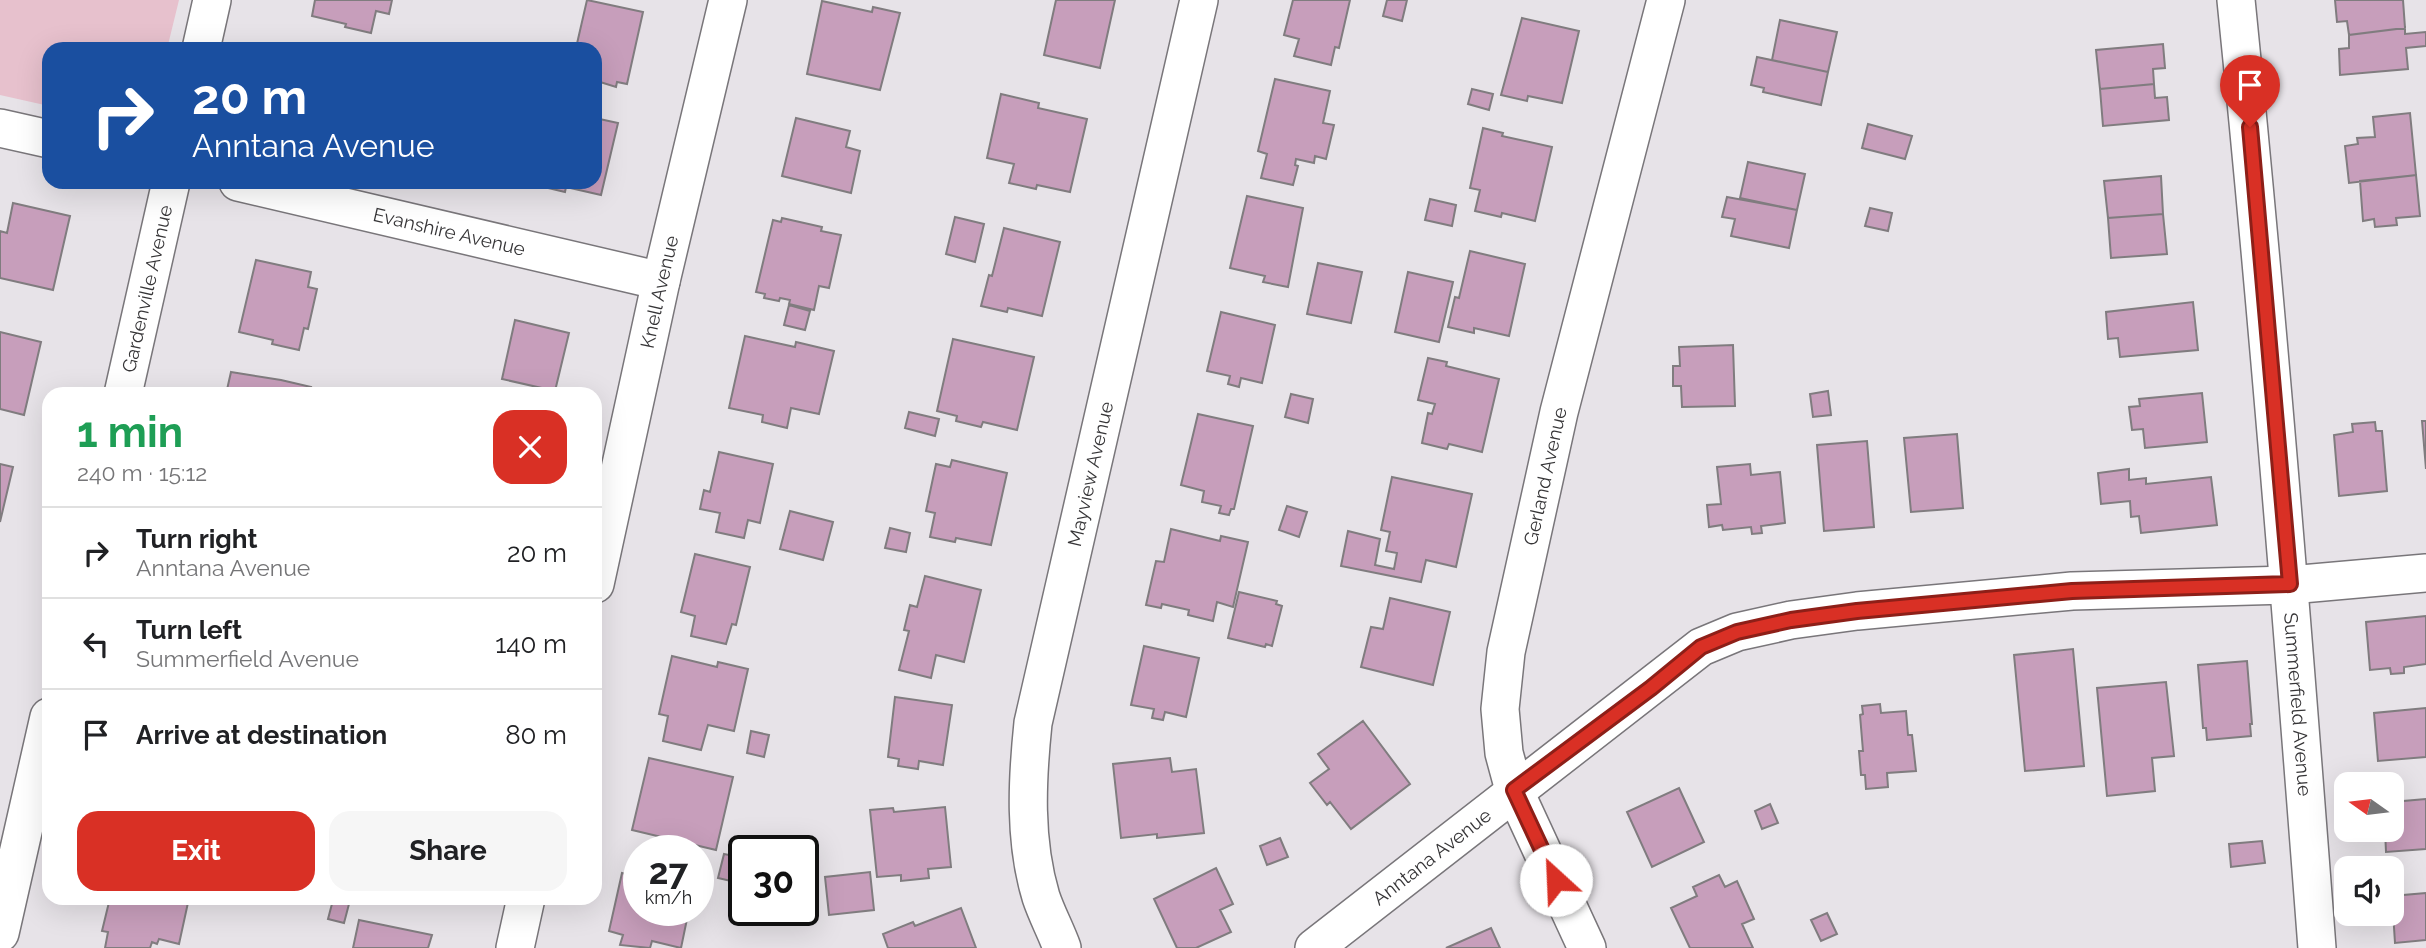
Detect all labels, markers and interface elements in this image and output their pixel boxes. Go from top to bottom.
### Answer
pin [2220,55,2280,127]
icon: arrive [2231,66,2269,104]
text: 20 m [192,68,307,125]
icon: right [77,70,168,161]
text: Anntana Avenue [192,127,435,164]
street label: Gardenville Avenue [117,203,176,374]
street label: Evanshire Avenue [371,203,527,260]
street label: Knell Avenue [636,233,682,350]
street label: Mayview Avenue [1063,399,1117,549]
street label: Gerland Avenue [1519,405,1571,547]
text: 1 min [77,408,183,457]
button: close [493,410,567,484]
text: 240 m · 15:12 [77,459,207,486]
text: Turn right [136,524,257,554]
icon: right [77,534,115,572]
text: 20 m [507,538,567,568]
text: Anntana Avenue [136,554,310,581]
street label: Summerfield Avenue [2280,612,2316,797]
text: Turn left [136,615,242,645]
icon: left [77,625,115,663]
text: 140 m [495,629,567,659]
text: Summerfield Avenue [136,645,359,672]
icon: arrive [77,716,115,754]
text: Arrive at destination [136,720,387,750]
text: 80 m [505,720,567,750]
north arrow [2334,772,2404,842]
map controls [2334,772,2404,926]
street label: Anntana Avenue [1368,804,1495,909]
button: Exit [77,811,315,891]
button: Share [329,811,567,891]
speed limit sign: 30 [728,835,819,926]
position arrow [1519,843,1593,917]
text: 27 [649,851,688,892]
button: sound [2334,856,2404,926]
text: km/h [645,887,692,908]

